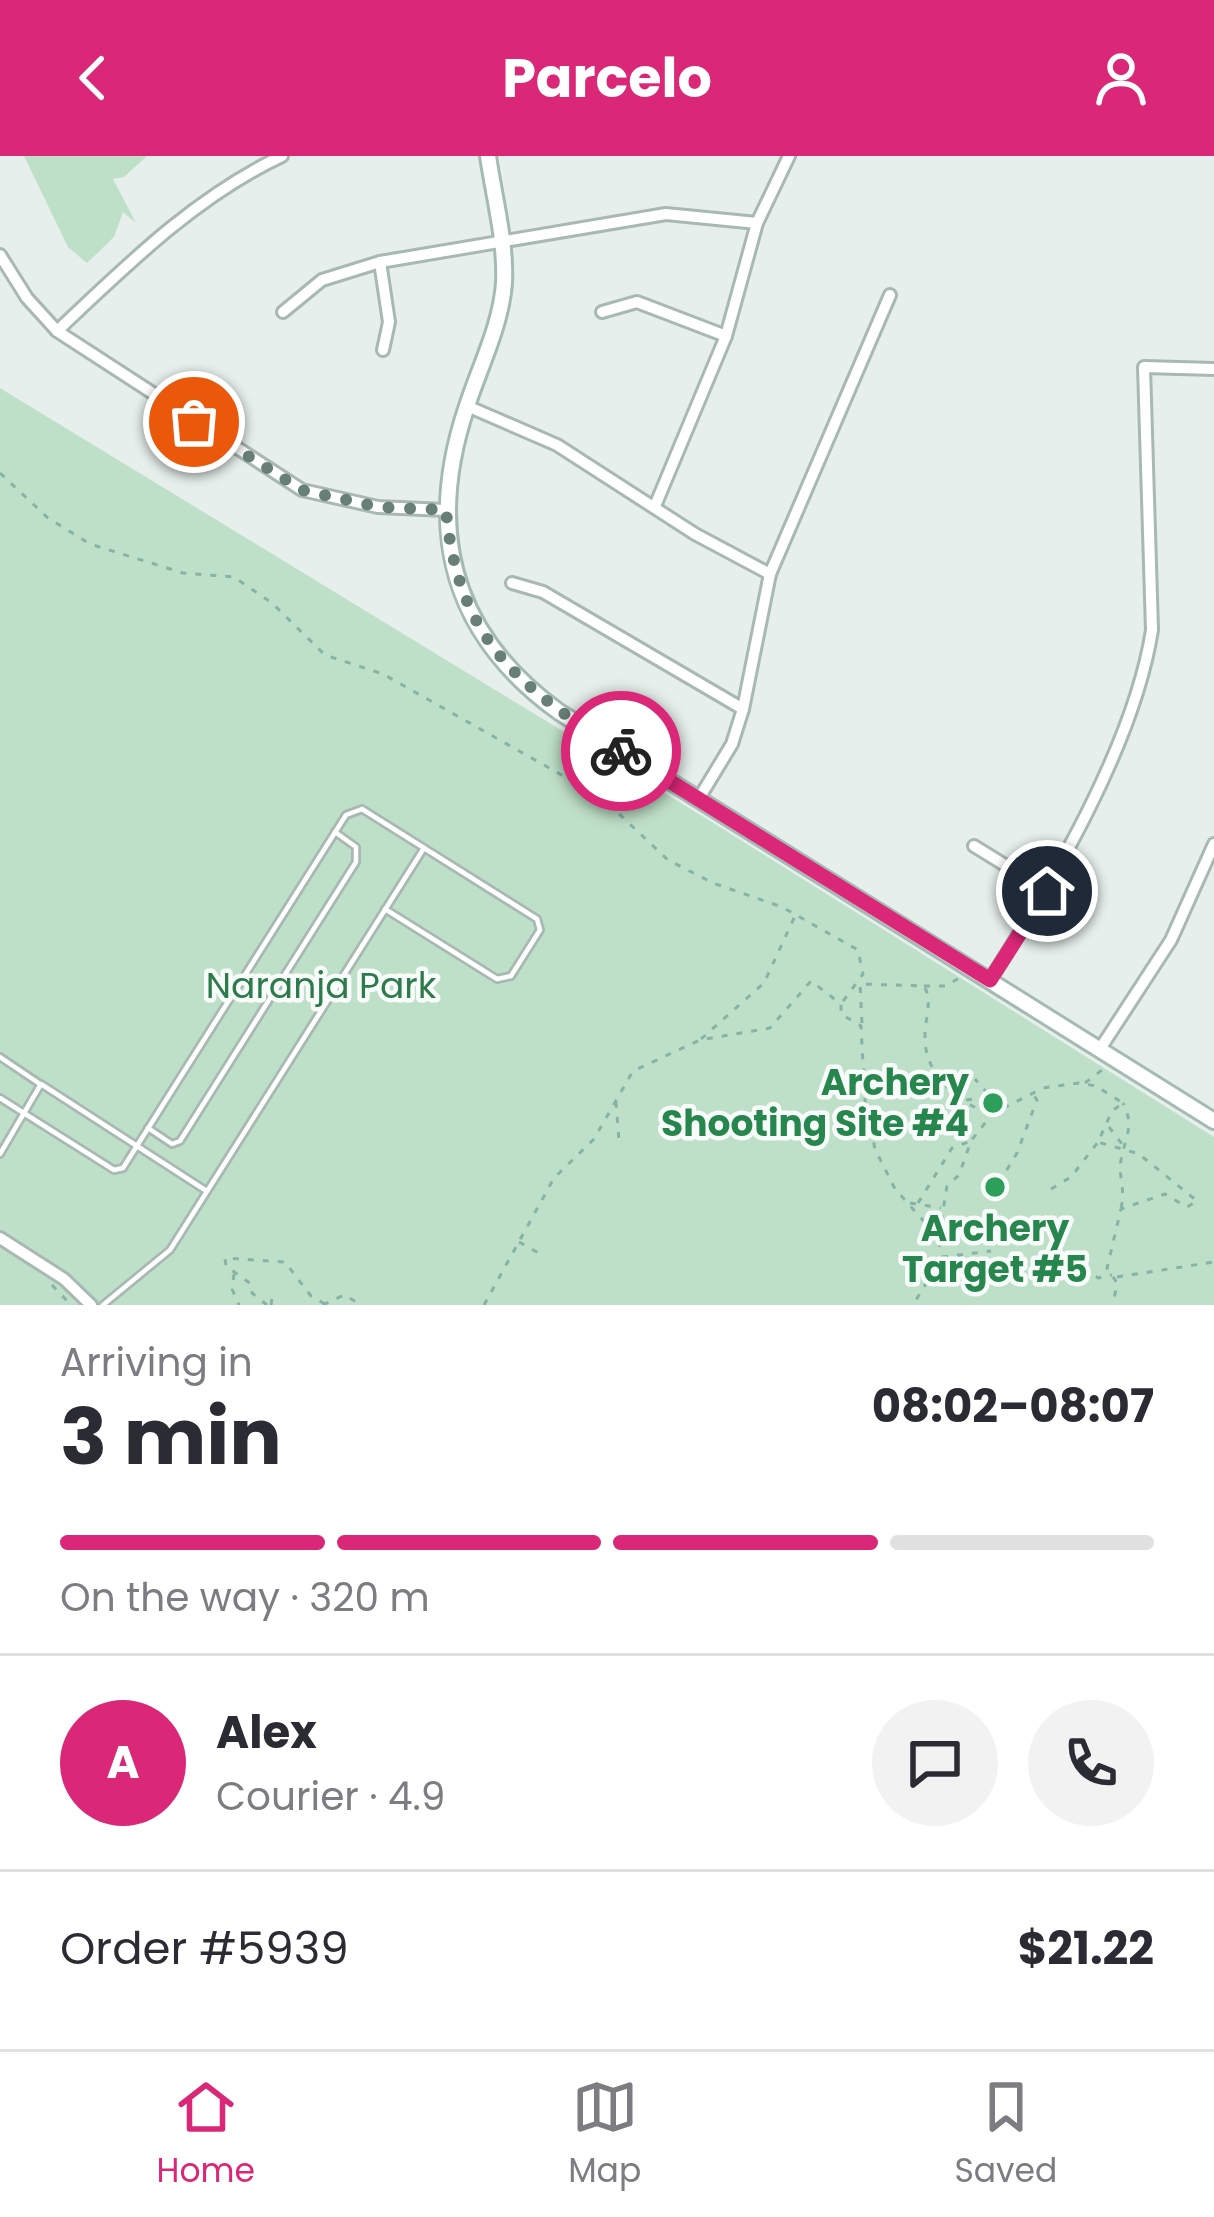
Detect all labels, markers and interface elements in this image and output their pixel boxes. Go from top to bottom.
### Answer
text: Parcelo [502,40,712,116]
icon: back [60,45,126,111]
icon: person [1088,45,1154,111]
pin [143,371,245,473]
icon: bag [161,389,227,455]
courier [561,691,681,811]
icon: bike [588,718,654,784]
pin [996,840,1098,942]
icon: home [1014,858,1080,924]
park label: Naranja Park [206,960,437,1011]
place label: Archery Shooting Site #4 [661,1057,969,1149]
marker: Archery Shooting Site #4 [980,1090,1006,1116]
marker: Archery Target #5 [982,1174,1008,1200]
place label: Archery Target #5 [902,1203,1088,1295]
text: Arriving in [60,1335,253,1390]
text: 08:02–08:07 [872,1375,1154,1438]
text: 3 min [60,1382,282,1491]
text: On the way · 320 m [60,1570,430,1625]
button: chat [872,1700,998,1826]
button: phone [1028,1700,1154,1826]
text: Alex [216,1701,317,1764]
text: A [106,1731,140,1794]
text: Courier · 4.9 [216,1769,445,1824]
text: Order #5939 [60,1917,349,1980]
text: $21.22 [1018,1917,1154,1980]
tab: Home [157,2074,255,2196]
tab: Map [568,2074,641,2196]
tab: Saved [954,2074,1057,2196]

